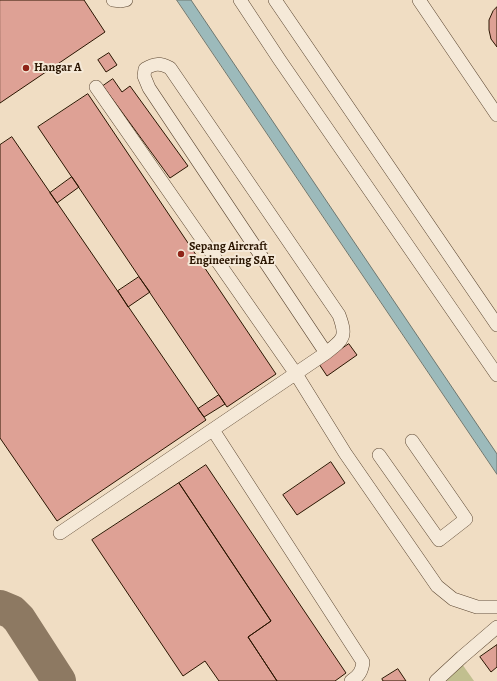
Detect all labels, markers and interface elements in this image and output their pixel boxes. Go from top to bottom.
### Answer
place label: Hangar A [34,61,82,75]
marker: Hangar A [21,63,31,73]
place label: Sepang Aircraft Engineering SAE [189,240,275,268]
marker: Sepang Aircraft Engineering SAE [176,249,186,259]

